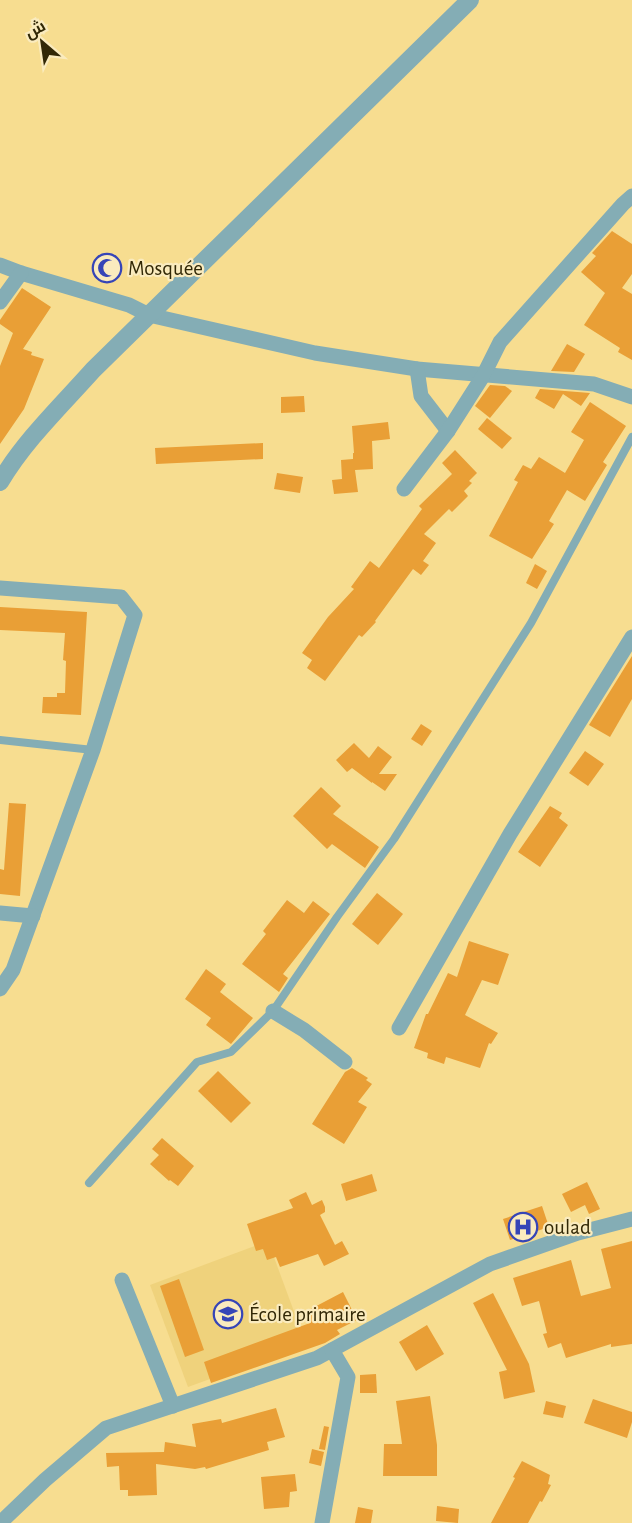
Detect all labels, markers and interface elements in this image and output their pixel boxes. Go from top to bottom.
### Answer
north arrow [12,12,72,72]
text: ش [22,17,49,43]
mosque icon: Mosquée [91,252,123,284]
place label: Mosquée [128,258,203,279]
hospital icon: oulad [507,1211,539,1243]
place label: oulad [544,1217,591,1238]
school or university icon: École primaire [212,1298,244,1330]
place label: École primaire [249,1302,366,1325]

